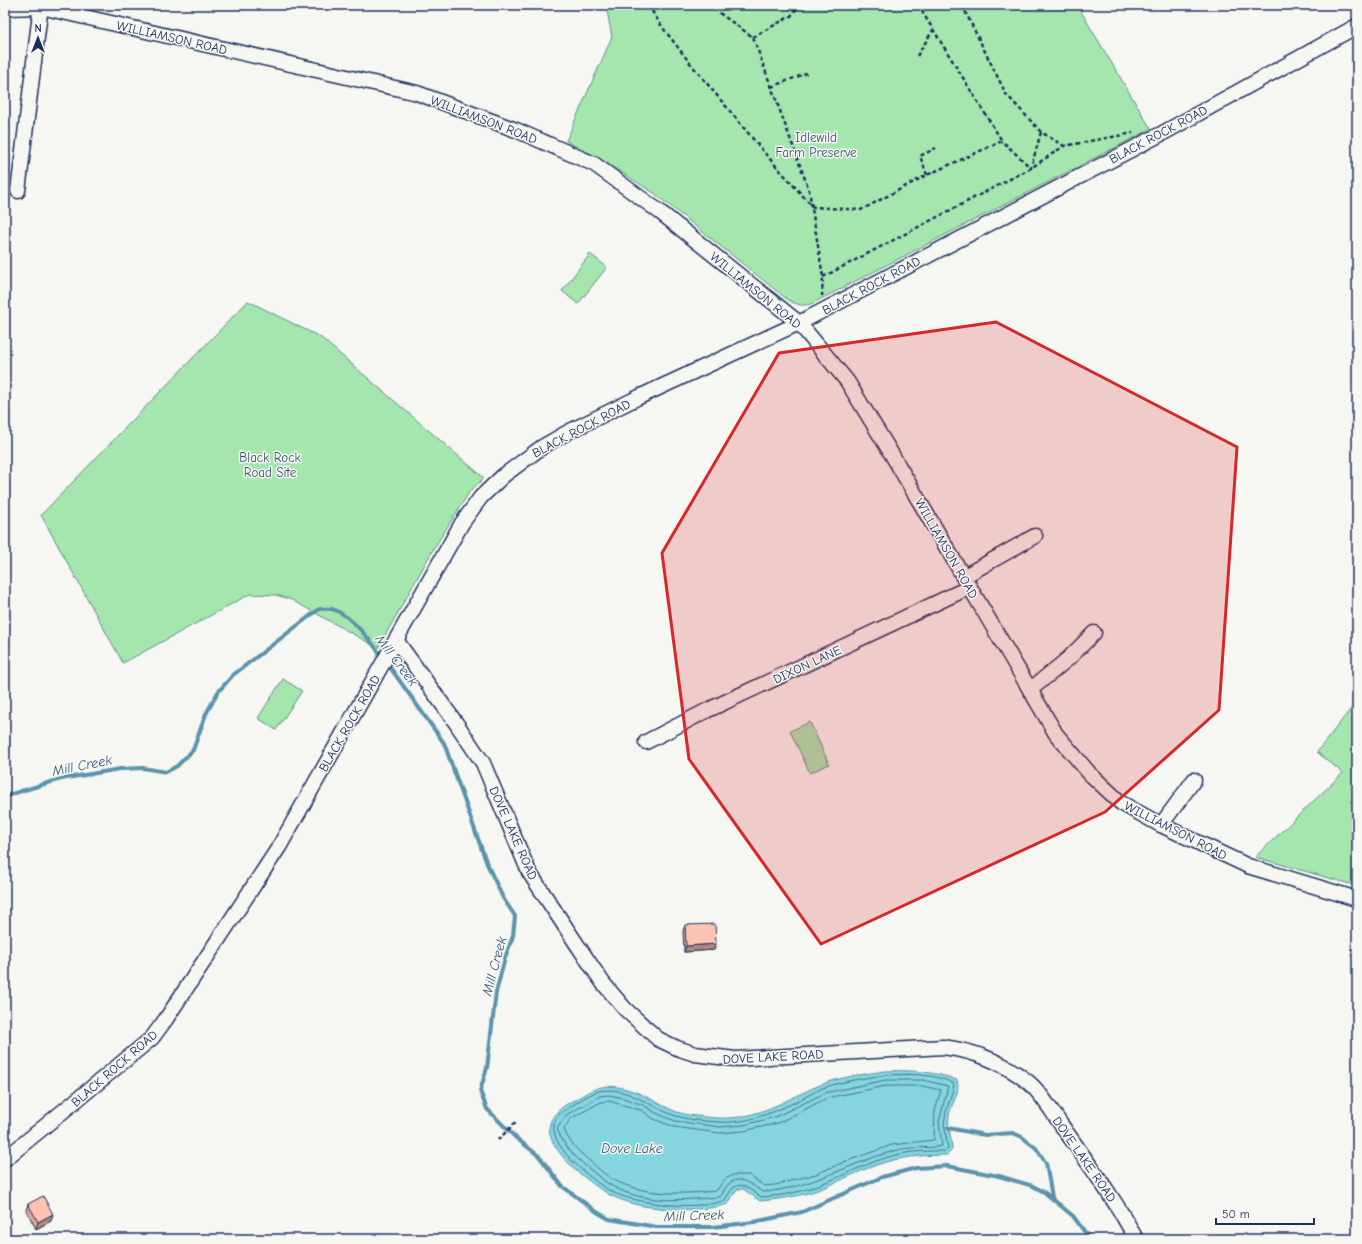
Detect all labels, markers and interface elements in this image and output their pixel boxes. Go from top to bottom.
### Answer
street label: WILLIAMSON ROAD [115,17,229,58]
north arrow [18,18,58,58]
text: N [34,22,42,35]
street label: WILLIAMSON ROAD [428,92,539,147]
street label: BLACK ROCK ROAD [1106,102,1210,167]
park label: Idlewild Farm Preserve [775,130,857,160]
street label: WILLIAMSON ROAD [707,249,804,332]
street label: BLACK ROCK ROAD [819,253,923,318]
street label: BLACK ROCK ROAD [529,396,633,461]
park label: Black Rock Road Site [239,450,301,480]
street label: WILLIAMSON ROAD [912,495,981,601]
water label: Mill Creek [371,630,422,690]
street label: DIXON LANE [771,642,844,687]
street label: BLACK ROCK ROAD [316,672,383,774]
water label: Mill Creek [50,751,114,780]
street label: DOVE LAKE ROAD [486,784,541,882]
street label: WILLIAMSON ROAD [1122,798,1230,863]
water label: Mill Creek [478,935,511,998]
street label: BLACK ROCK ROAD [68,1027,160,1110]
street label: DOVE LAKE ROAD [722,1046,824,1067]
street label: DOVE LAKE ROAD [1050,1114,1120,1205]
water label: Dove Lake [601,1140,663,1157]
scale bar [1216,1200,1314,1226]
water label: Mill Creek [663,1206,725,1225]
text: 50 m [1222,1207,1250,1221]

